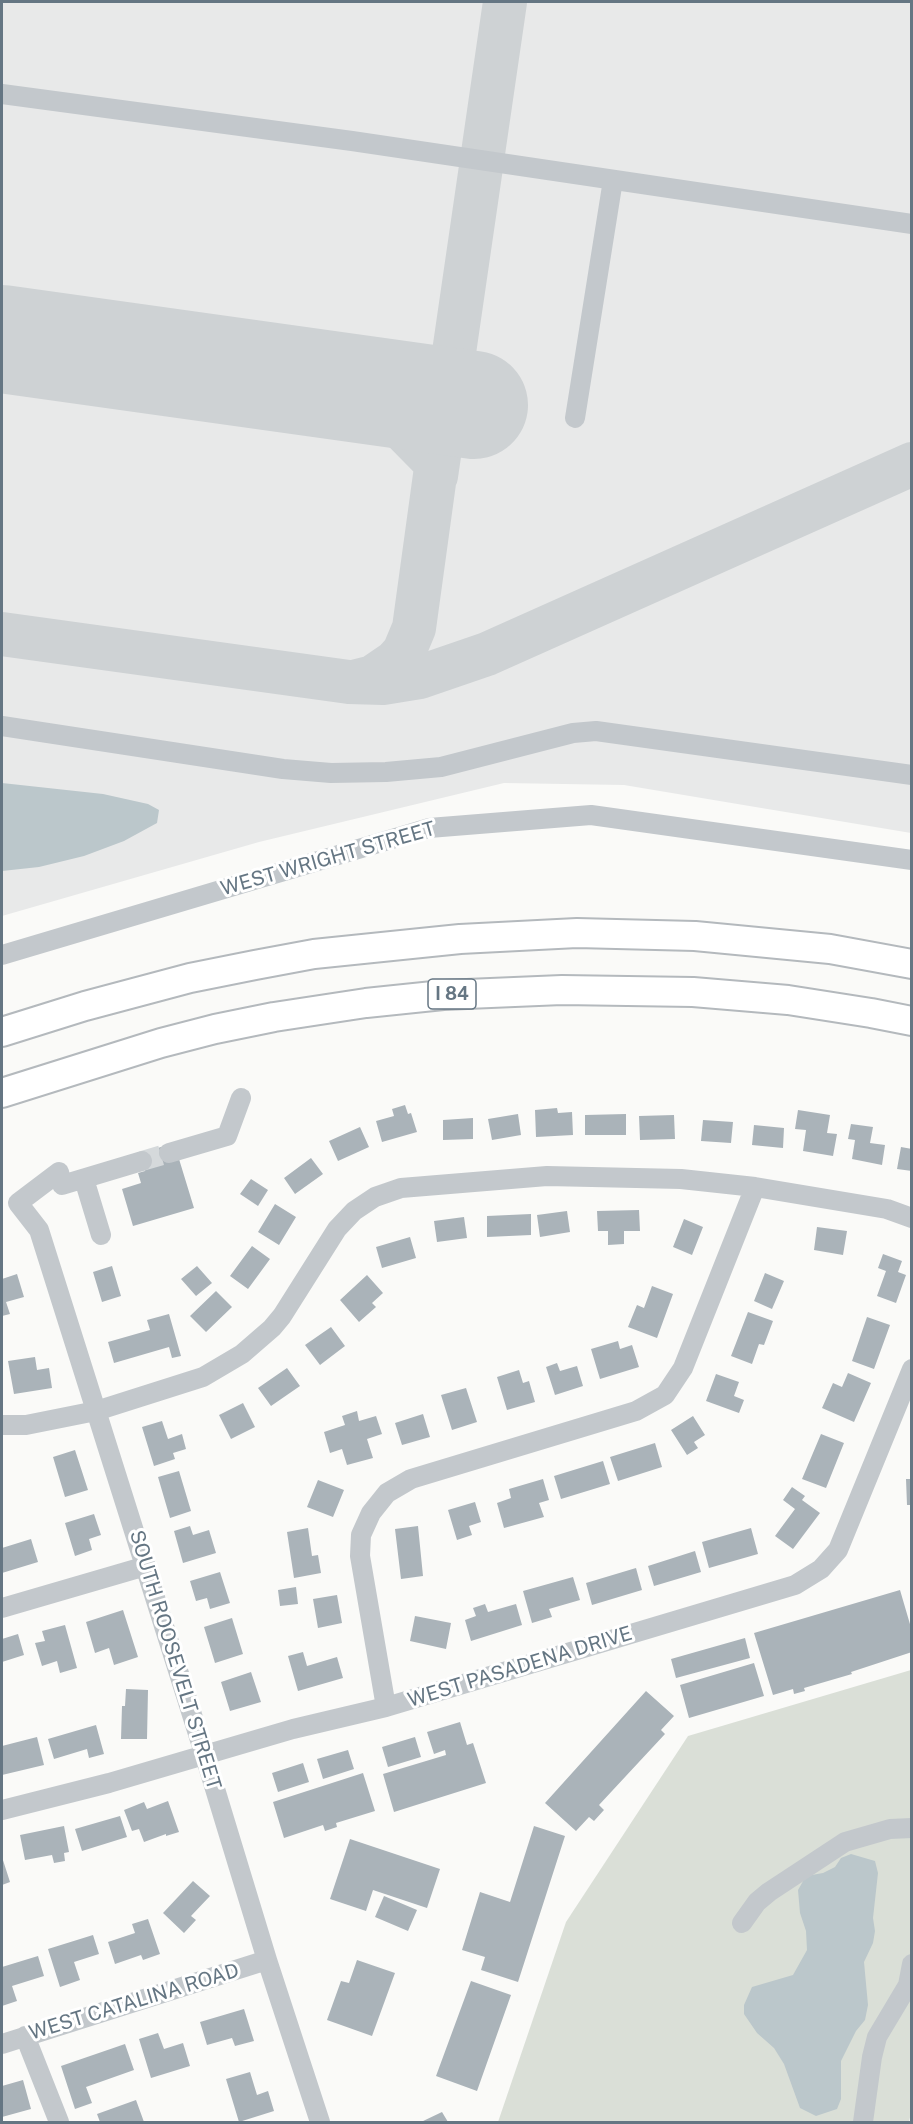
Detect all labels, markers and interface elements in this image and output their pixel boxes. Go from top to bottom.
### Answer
street label: WEST WRIGHT STREET [218,817,438,901]
road number: I 84 [428,979,476,1009]
street label: SOUTH ROOSEVELT STREET [124,1527,226,1793]
street label: WEST PASADENA DRIVE [405,1621,635,1713]
street label: WEST CATALINA ROAD [26,1959,242,2045]

